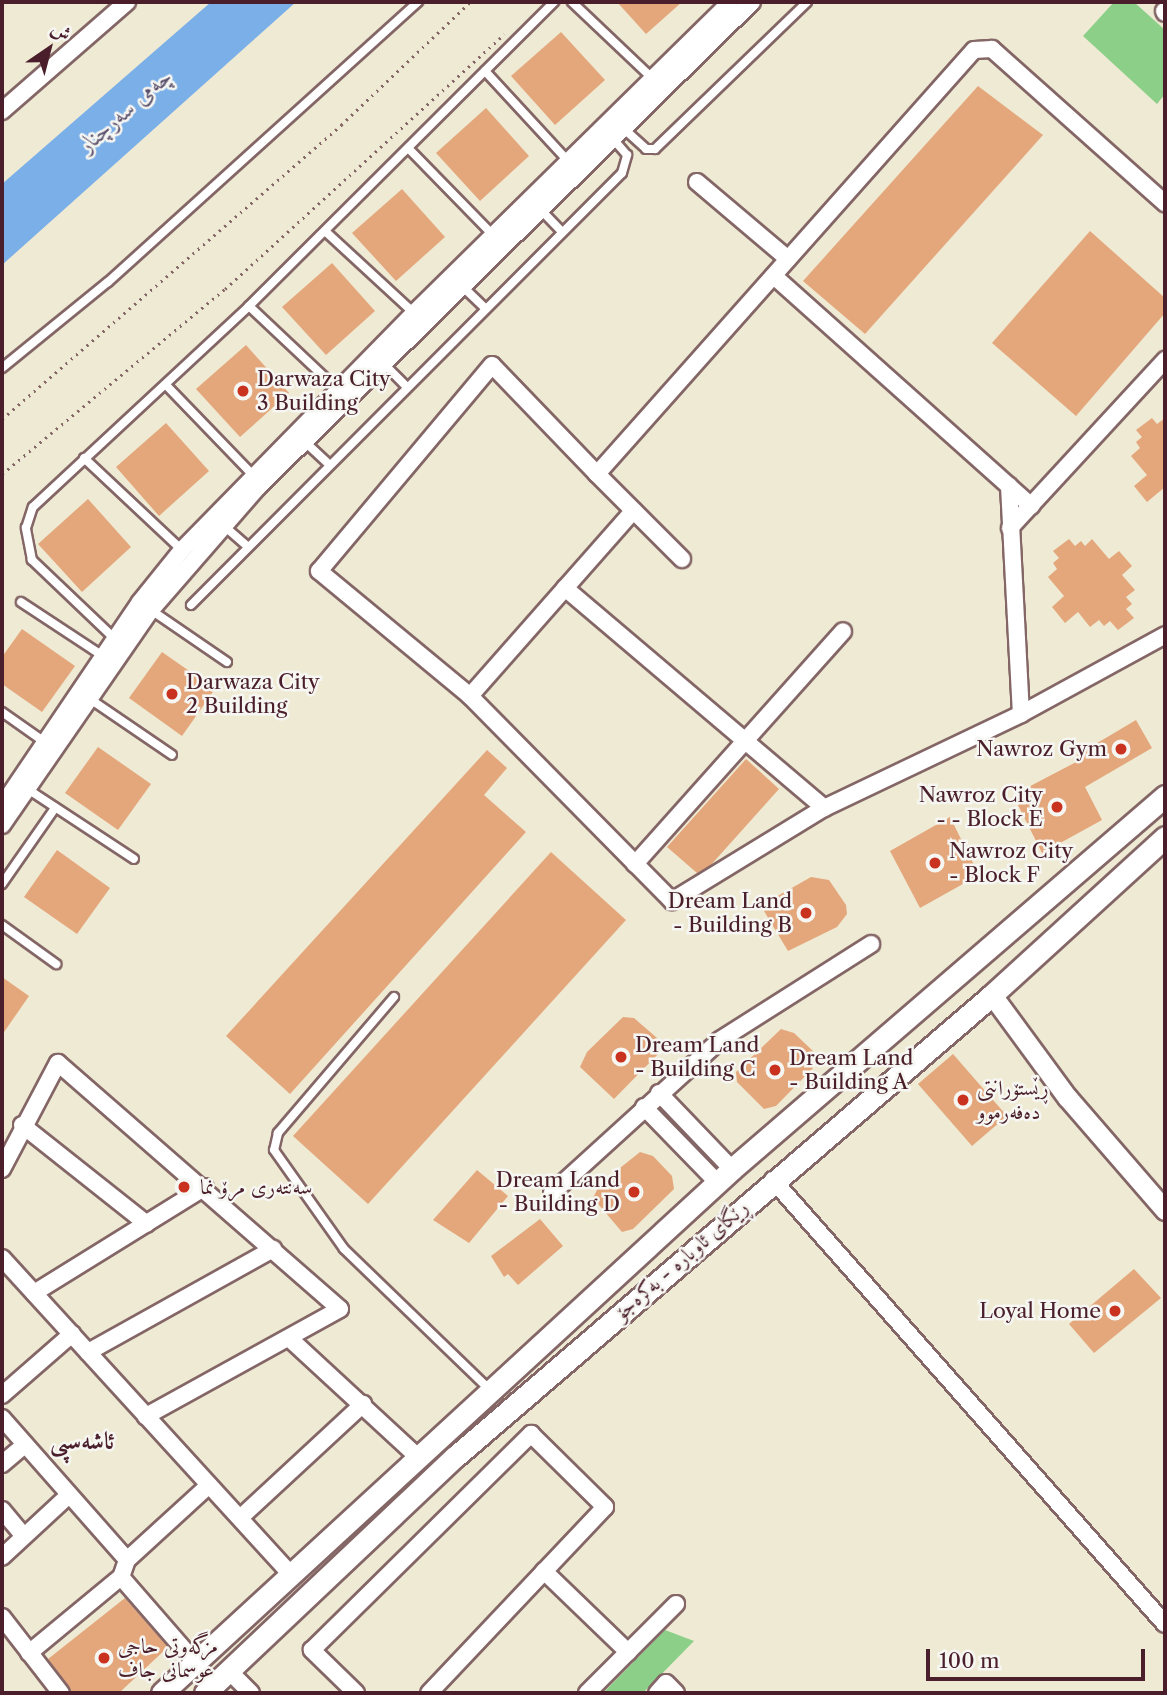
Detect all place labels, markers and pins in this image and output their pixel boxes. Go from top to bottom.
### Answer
place label: Darwaza City 3 Building [257,366,391,416]
marker: Darwaza City 3 Building [235,383,251,399]
place label: Darwaza City 2 Building [186,669,320,719]
marker: Darwaza City 2 Building [164,686,180,702]
place label: Nawroz Gym [976,736,1107,762]
marker: Nawroz Gym [1113,741,1129,757]
place label: Nawroz City - - Block E [919,782,1043,832]
marker: Nawroz City - - Block E [1049,799,1065,815]
place label: Nawroz City - Block F [949,838,1073,888]
marker: Nawroz City - Block F [927,855,943,871]
place label: Dream Land - Building B [668,888,792,938]
marker: Dream Land - Building B [798,905,814,921]
place label: Dream Land - Building C [635,1032,759,1082]
place label: Dream Land - Building A [789,1045,913,1095]
marker: Dream Land - Building C [613,1049,629,1065]
marker: Dream Land - Building A [767,1062,783,1078]
place label: ڕێستۆرانتی دەفەرموو [977,1075,1049,1125]
marker: ڕێستۆرانتی دەفەرموو [955,1092,971,1108]
place label: Dream Land - Building D [496,1167,620,1217]
place label: سەنتەرى مرۆ نما [200,1174,312,1200]
marker: سەنتەرى مرۆ نما [174,1177,194,1197]
marker: Dream Land - Building D [626,1184,642,1200]
place label: Loyal Home [979,1298,1101,1324]
marker: Loyal Home [1107,1303,1123,1319]
place label: مزگەوتی حاجی عوسمانی جاف [118,1633,218,1683]
marker: مزگەوتی حاجی عوسمانی جاف [96,1650,112,1666]

